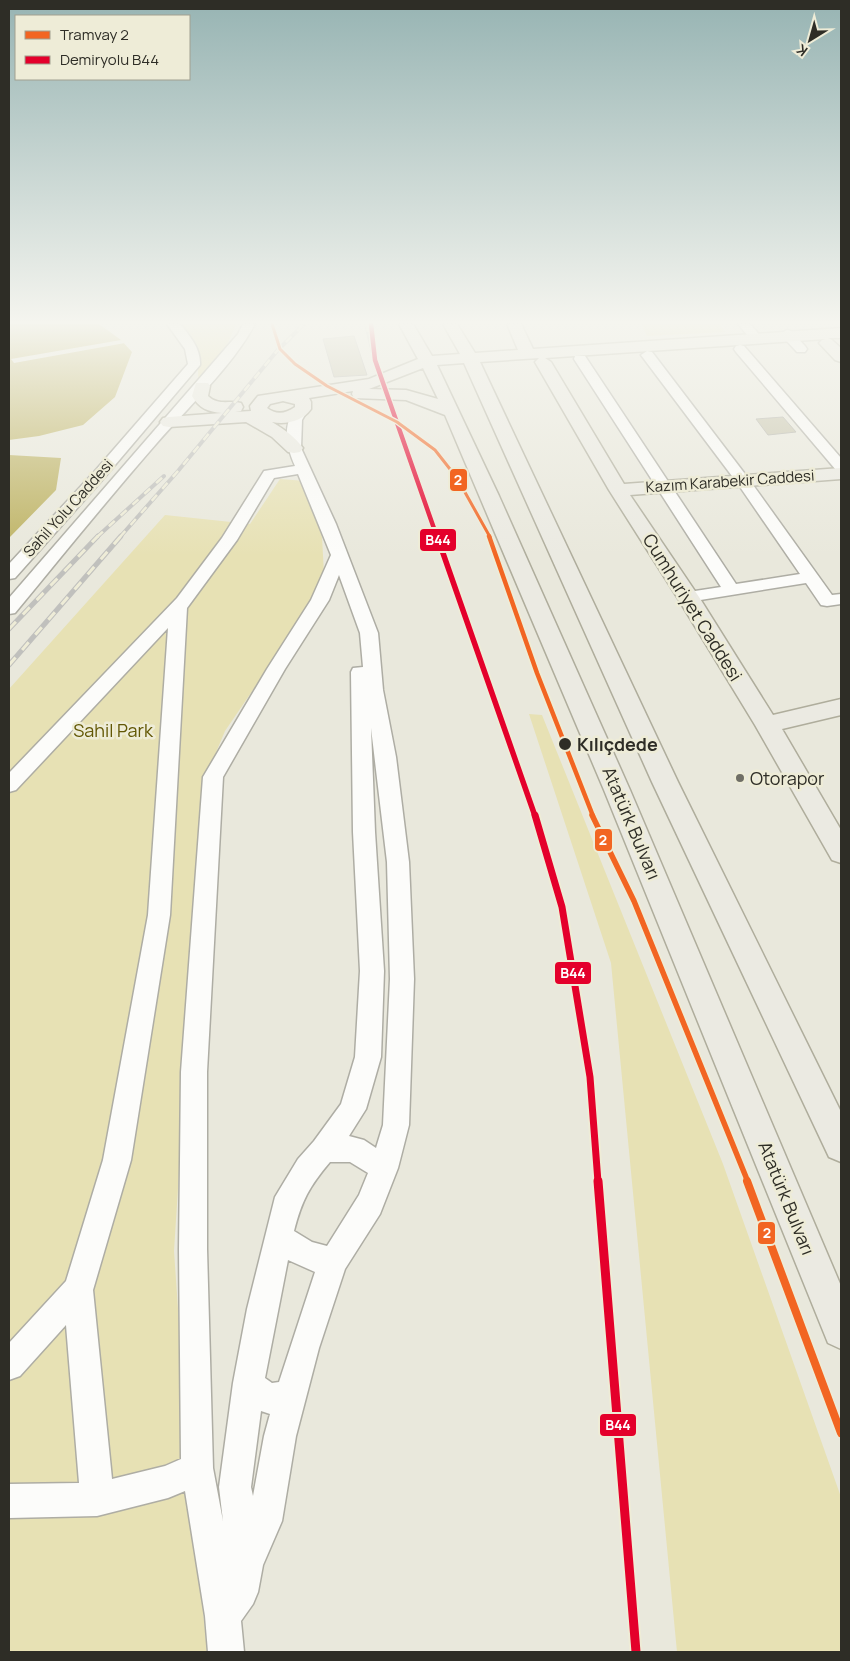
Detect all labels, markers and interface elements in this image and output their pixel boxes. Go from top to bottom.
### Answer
legend [15,15,190,80]
north arrow [785,15,835,65]
text: Tramvay 2 [60,24,129,45]
text: K [792,40,811,61]
text: Demiryolu B44 [60,49,159,70]
street label: Sahil Yolu Caddesi [18,455,118,561]
street label: Kazım Karabekir Caddesi [645,465,815,497]
line badge: 2 [449,468,468,492]
text: 2 [454,470,462,489]
line badge: B44 [419,528,457,552]
street label: Cumhuriyet Caddesi [638,529,748,685]
text: B44 [425,530,451,549]
park label: Sahil Park [73,718,154,742]
place label: Kılıçdede [577,732,658,756]
marker: Kılıçdede [557,736,573,752]
street label: Atatürk Bulvarı [597,763,667,883]
place label: Otorapor [750,766,825,790]
marker: Otorapor [734,772,746,784]
line badge: 2 [594,828,613,852]
text: 2 [599,830,607,849]
line badge: B44 [554,961,592,985]
text: B44 [560,963,586,982]
street label: Atatürk Bulvarı [753,1138,821,1258]
line badge: 2 [757,1221,776,1245]
text: 2 [763,1223,771,1242]
line badge: B44 [599,1413,637,1437]
text: B44 [605,1415,631,1434]

